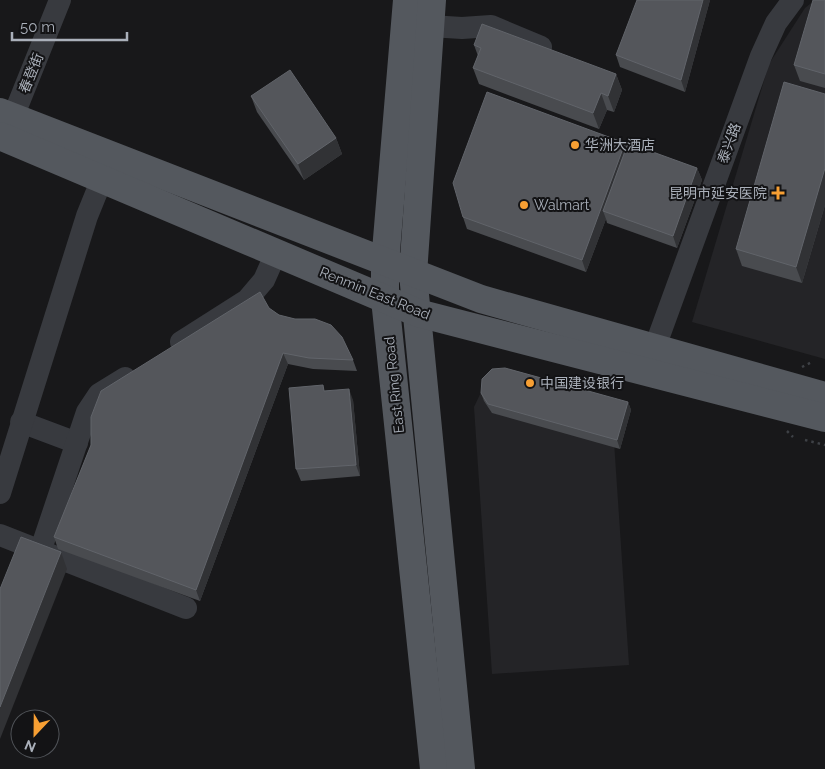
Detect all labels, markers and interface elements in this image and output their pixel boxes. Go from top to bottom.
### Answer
scale bar [12,10,128,42]
text: 50 m [20,18,55,36]
street label: 春登街 [16,51,46,95]
street label: 泰兴路 [714,121,744,165]
place label: 华洲大酒店 [585,137,655,153]
marker: 华洲大酒店 [569,139,581,151]
place label: 昆明市延安医院 [669,185,767,201]
marker: 昆明市延安医院 [771,186,785,200]
place label: Walmart [534,197,590,213]
marker: Walmart [518,199,530,211]
street label: Renmin East Road [317,264,433,322]
street label: East Ring Road [381,336,407,434]
place label: 中国建设银行 [540,375,624,391]
marker: 中国建设银行 [524,377,536,389]
north arrow [10,709,60,759]
text: N [22,737,38,755]

